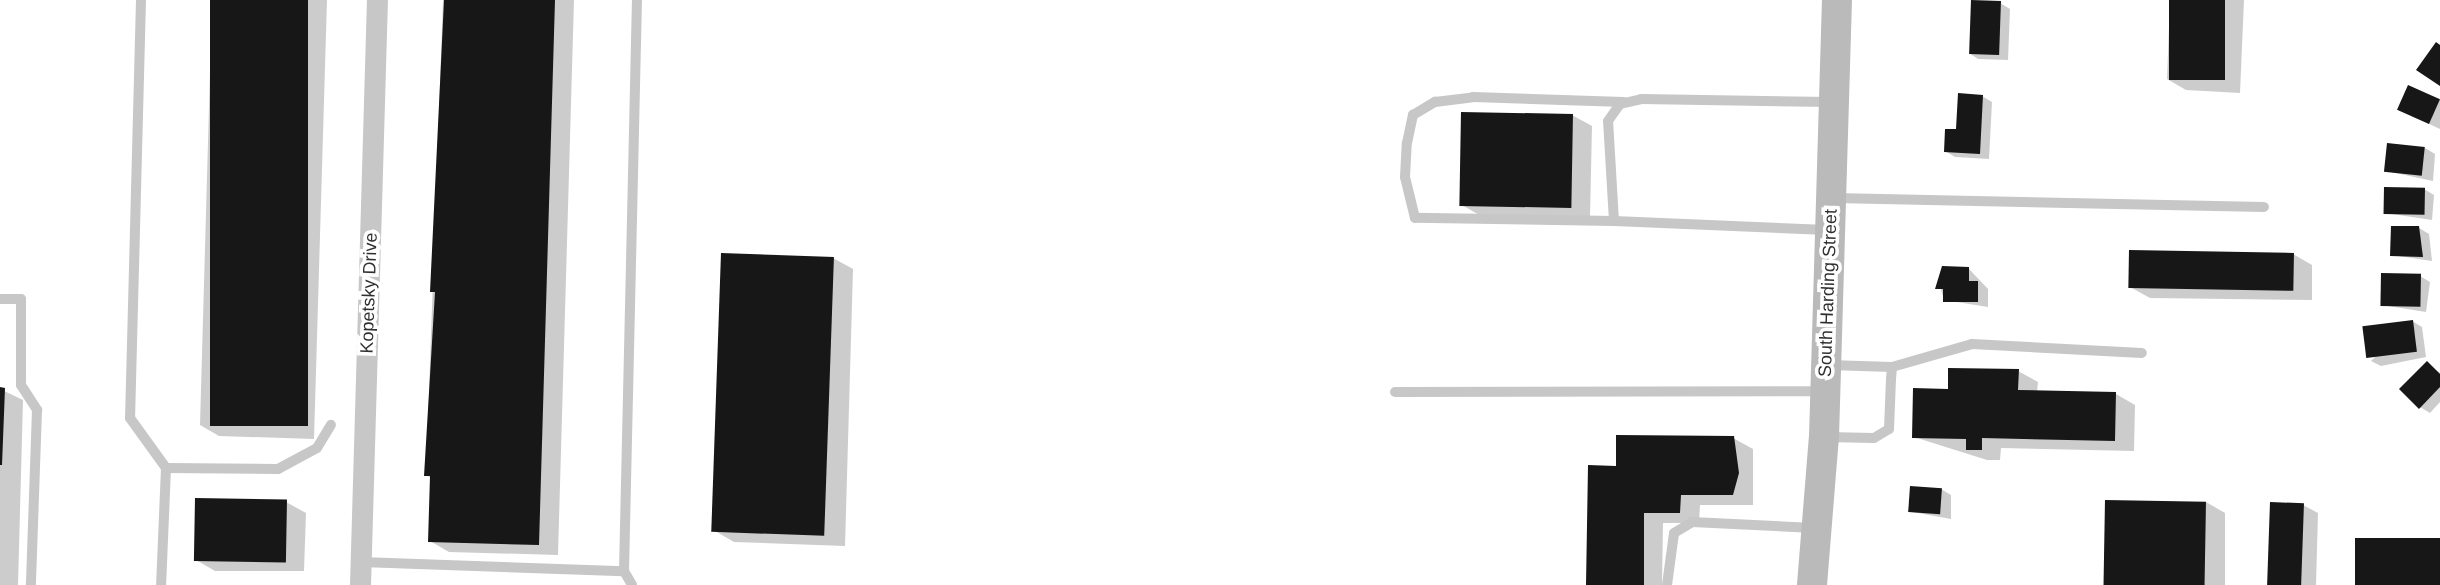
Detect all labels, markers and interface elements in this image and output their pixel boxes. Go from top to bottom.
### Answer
street label: South Harding Street [1814,209,1842,377]
street label: Kopetsky Drive [356,232,382,354]

